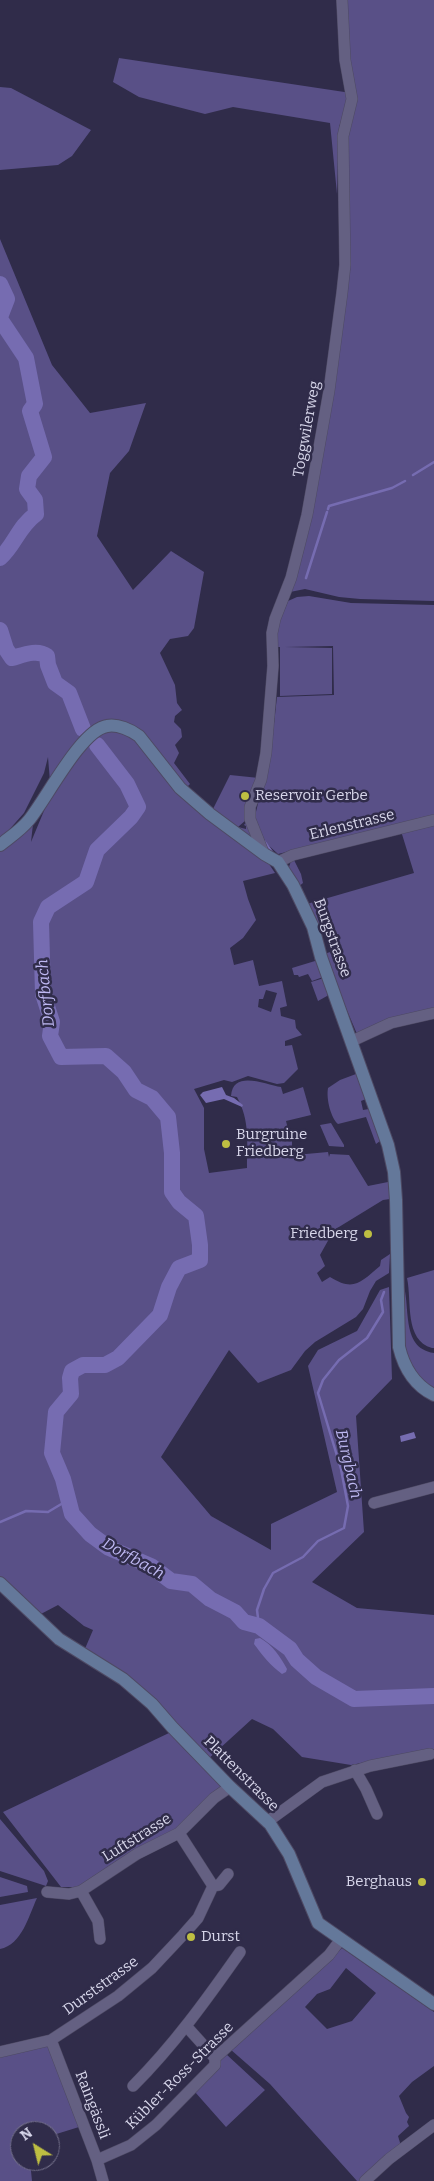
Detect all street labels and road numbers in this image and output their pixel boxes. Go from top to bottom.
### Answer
street label: Toggwilerweg [290,380,324,478]
street label: Erlenstrasse [308,806,396,844]
street label: Burgstrasse [309,896,355,980]
street label: Plattenstrasse [200,1733,282,1815]
street label: Luftstrasse [99,1810,175,1866]
street label: Durststrasse [60,1953,142,2019]
street label: Kübler-Ross-Strasse [122,2018,238,2134]
street label: Raingässli [71,2068,113,2142]

